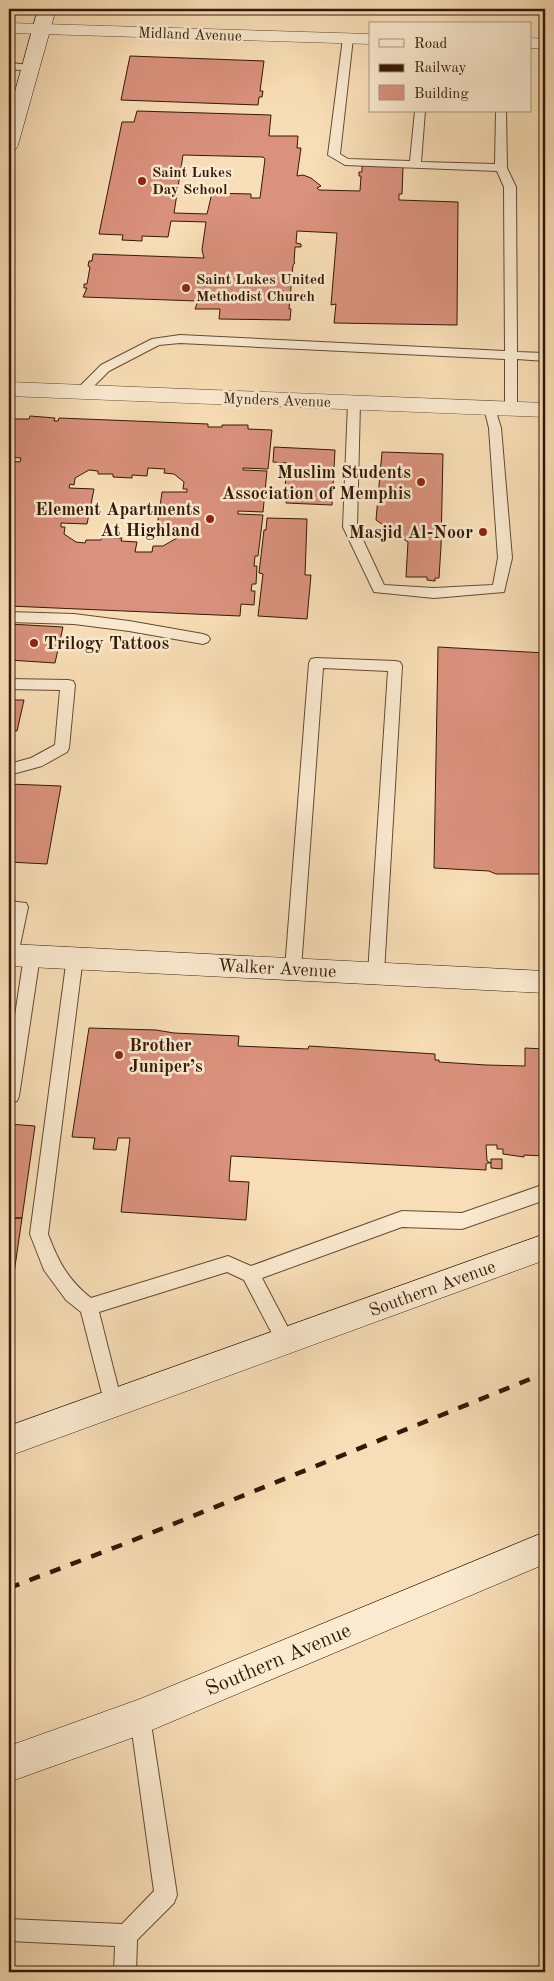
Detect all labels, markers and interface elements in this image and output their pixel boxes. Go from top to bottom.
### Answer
legend [369,22,532,112]
street label: Midland Avenue [138,26,242,45]
text: Road [414,37,448,52]
text: Railway [414,61,467,76]
text: Building [414,87,469,102]
place label: Saint Lukes Day School [152,166,232,198]
marker: Saint Lukes Day School [136,175,148,187]
place label: Saint Lukes United Methodist Church [196,273,325,305]
marker: Saint Lukes United Methodist Church [180,282,192,294]
street label: Mynders Avenue [223,392,331,411]
place label: Muslim Students Association of Memphis [222,464,411,503]
marker: Muslim Students Association of Memphis [415,476,427,488]
place label: Element Apartments At Highland [35,501,200,540]
marker: Element Apartments At Highland [204,513,216,525]
place label: Masjid Al-Noor [349,524,473,542]
marker: Masjid Al-Noor [477,526,489,538]
place label: Trilogy Tattoos [44,635,169,653]
marker: Trilogy Tattoos [28,637,40,649]
street label: Walker Avenue [217,957,337,981]
place label: Brother Juniper’s [129,1037,203,1076]
marker: Brother Juniper’s [113,1049,125,1061]
street label: Southern Avenue [367,1258,498,1320]
street label: Southern Avenue [203,1620,354,1700]

